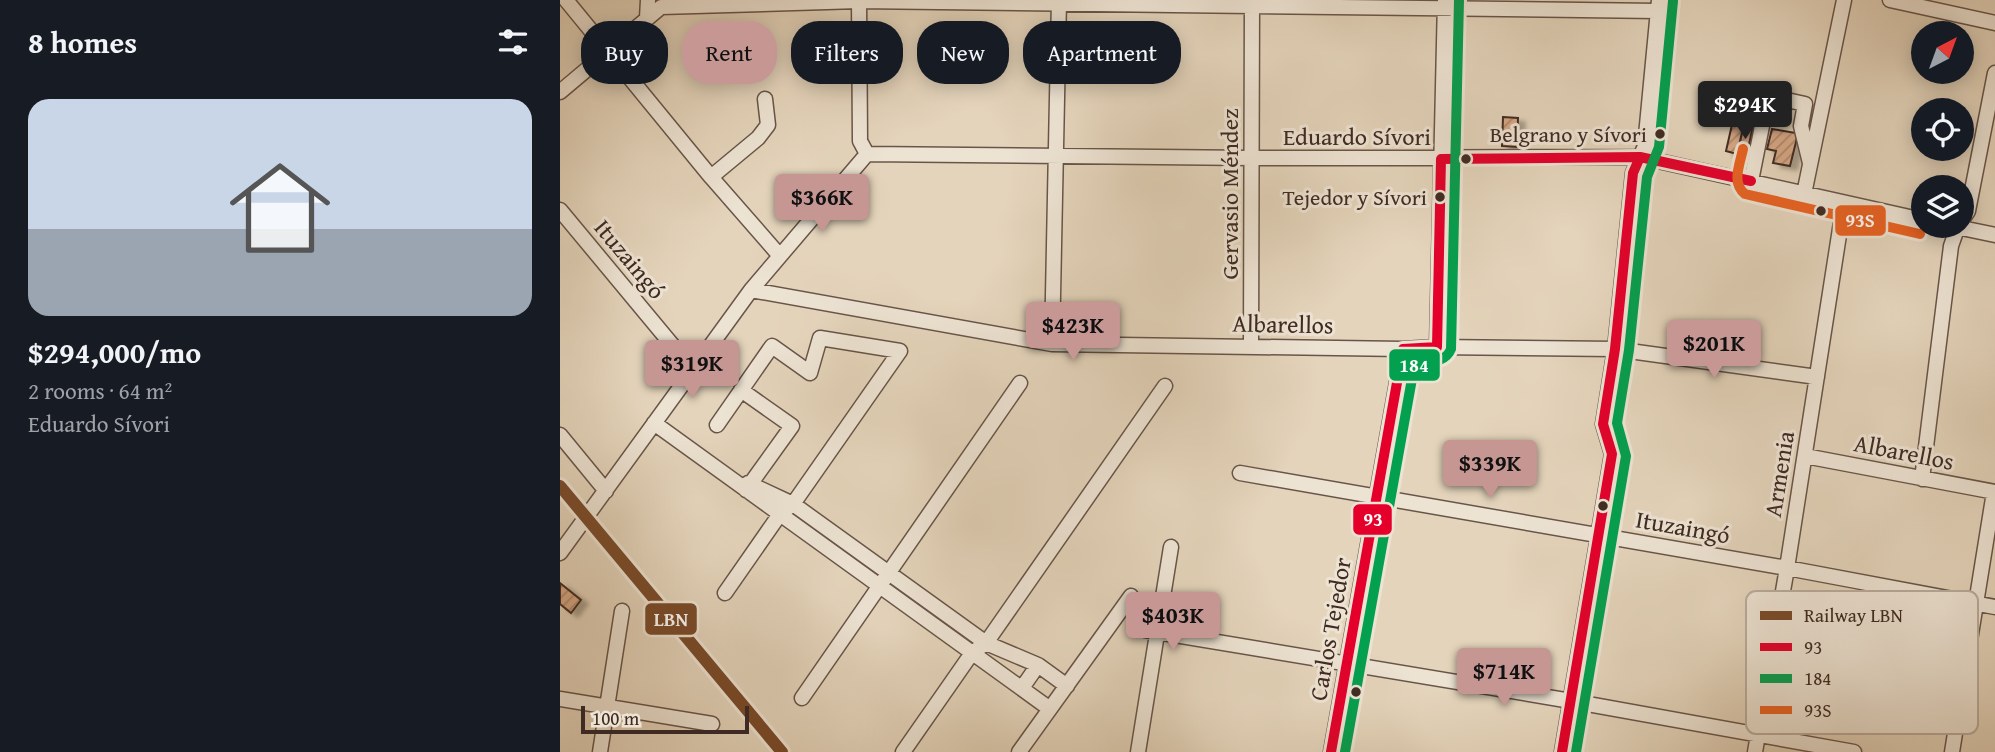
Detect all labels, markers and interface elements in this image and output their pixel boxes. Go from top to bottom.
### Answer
text: 8 homes [28,20,137,64]
chip: Buy [581,21,668,84]
chip: Rent [682,21,777,84]
chip: Filters [791,21,903,84]
chip: New [917,21,1009,84]
chip: Apartment [1023,21,1181,84]
north arrow [1911,21,1974,84]
map controls [1911,21,1974,238]
icon: filters [494,23,532,61]
pin: $294K [1696,82,1794,141]
text: $294K [1714,87,1776,120]
button: locate [1911,98,1974,161]
street label: Gervasio Méndez [1212,109,1247,279]
place label: Belgrano y Sívori [1490,118,1647,150]
street label: Eduardo Sívori [1283,119,1431,154]
marker: Belgrano y Sívori [1653,127,1667,141]
icon: home [217,145,343,271]
unlabelled marker [1459,152,1473,166]
pin: $366K [773,174,871,234]
button: layers [1911,175,1974,238]
text: $366K [791,180,853,213]
place label: Tejedor y Sívori [1282,181,1427,213]
marker: Tejedor y Sívori [1433,190,1447,204]
unlabelled marker [1814,204,1828,218]
line badge: 93S [1834,204,1887,237]
text: 93S [1845,206,1875,234]
street label: Ituzaingó [586,211,674,307]
pin: $423K [1024,302,1122,362]
street label: Albarellos [1232,306,1334,342]
text: $423K [1042,308,1104,341]
pin: $201K [1665,320,1763,380]
text: $201K [1683,326,1745,359]
text: $294,000/mo [28,330,201,374]
pin: $319K [643,340,741,400]
text: $319K [661,346,723,379]
line badge: 184 [1388,348,1441,382]
text: 184 [1399,351,1429,379]
text: 2 rooms · 64 m² [28,374,172,407]
text: Eduardo Sívori [28,407,170,440]
street label: Albarellos [1851,425,1957,479]
street label: Armenia [1755,428,1803,520]
pin: $339K [1441,440,1539,500]
text: $339K [1459,446,1521,479]
unlabelled marker [1596,499,1610,513]
street label: Ituzaingó [1633,502,1733,552]
line badge: 93 [1352,503,1393,536]
text: 93 [1363,505,1383,533]
street label: Carlos Tejedor [1300,555,1360,703]
legend [1746,591,1978,734]
pin: $403K [1124,592,1222,652]
text: $403K [1142,598,1204,631]
text: Railway LBN [1804,601,1903,629]
line badge: LBN [644,602,698,636]
text: LBN [654,605,688,633]
text: 93 [1804,633,1822,661]
pin: $714K [1455,648,1553,708]
text: $714K [1473,654,1535,687]
text: 184 [1804,664,1831,692]
unlabelled marker [1349,685,1363,699]
text: 93S [1804,696,1832,724]
scale bar [581,703,749,735]
text: 100 m [592,704,639,732]

